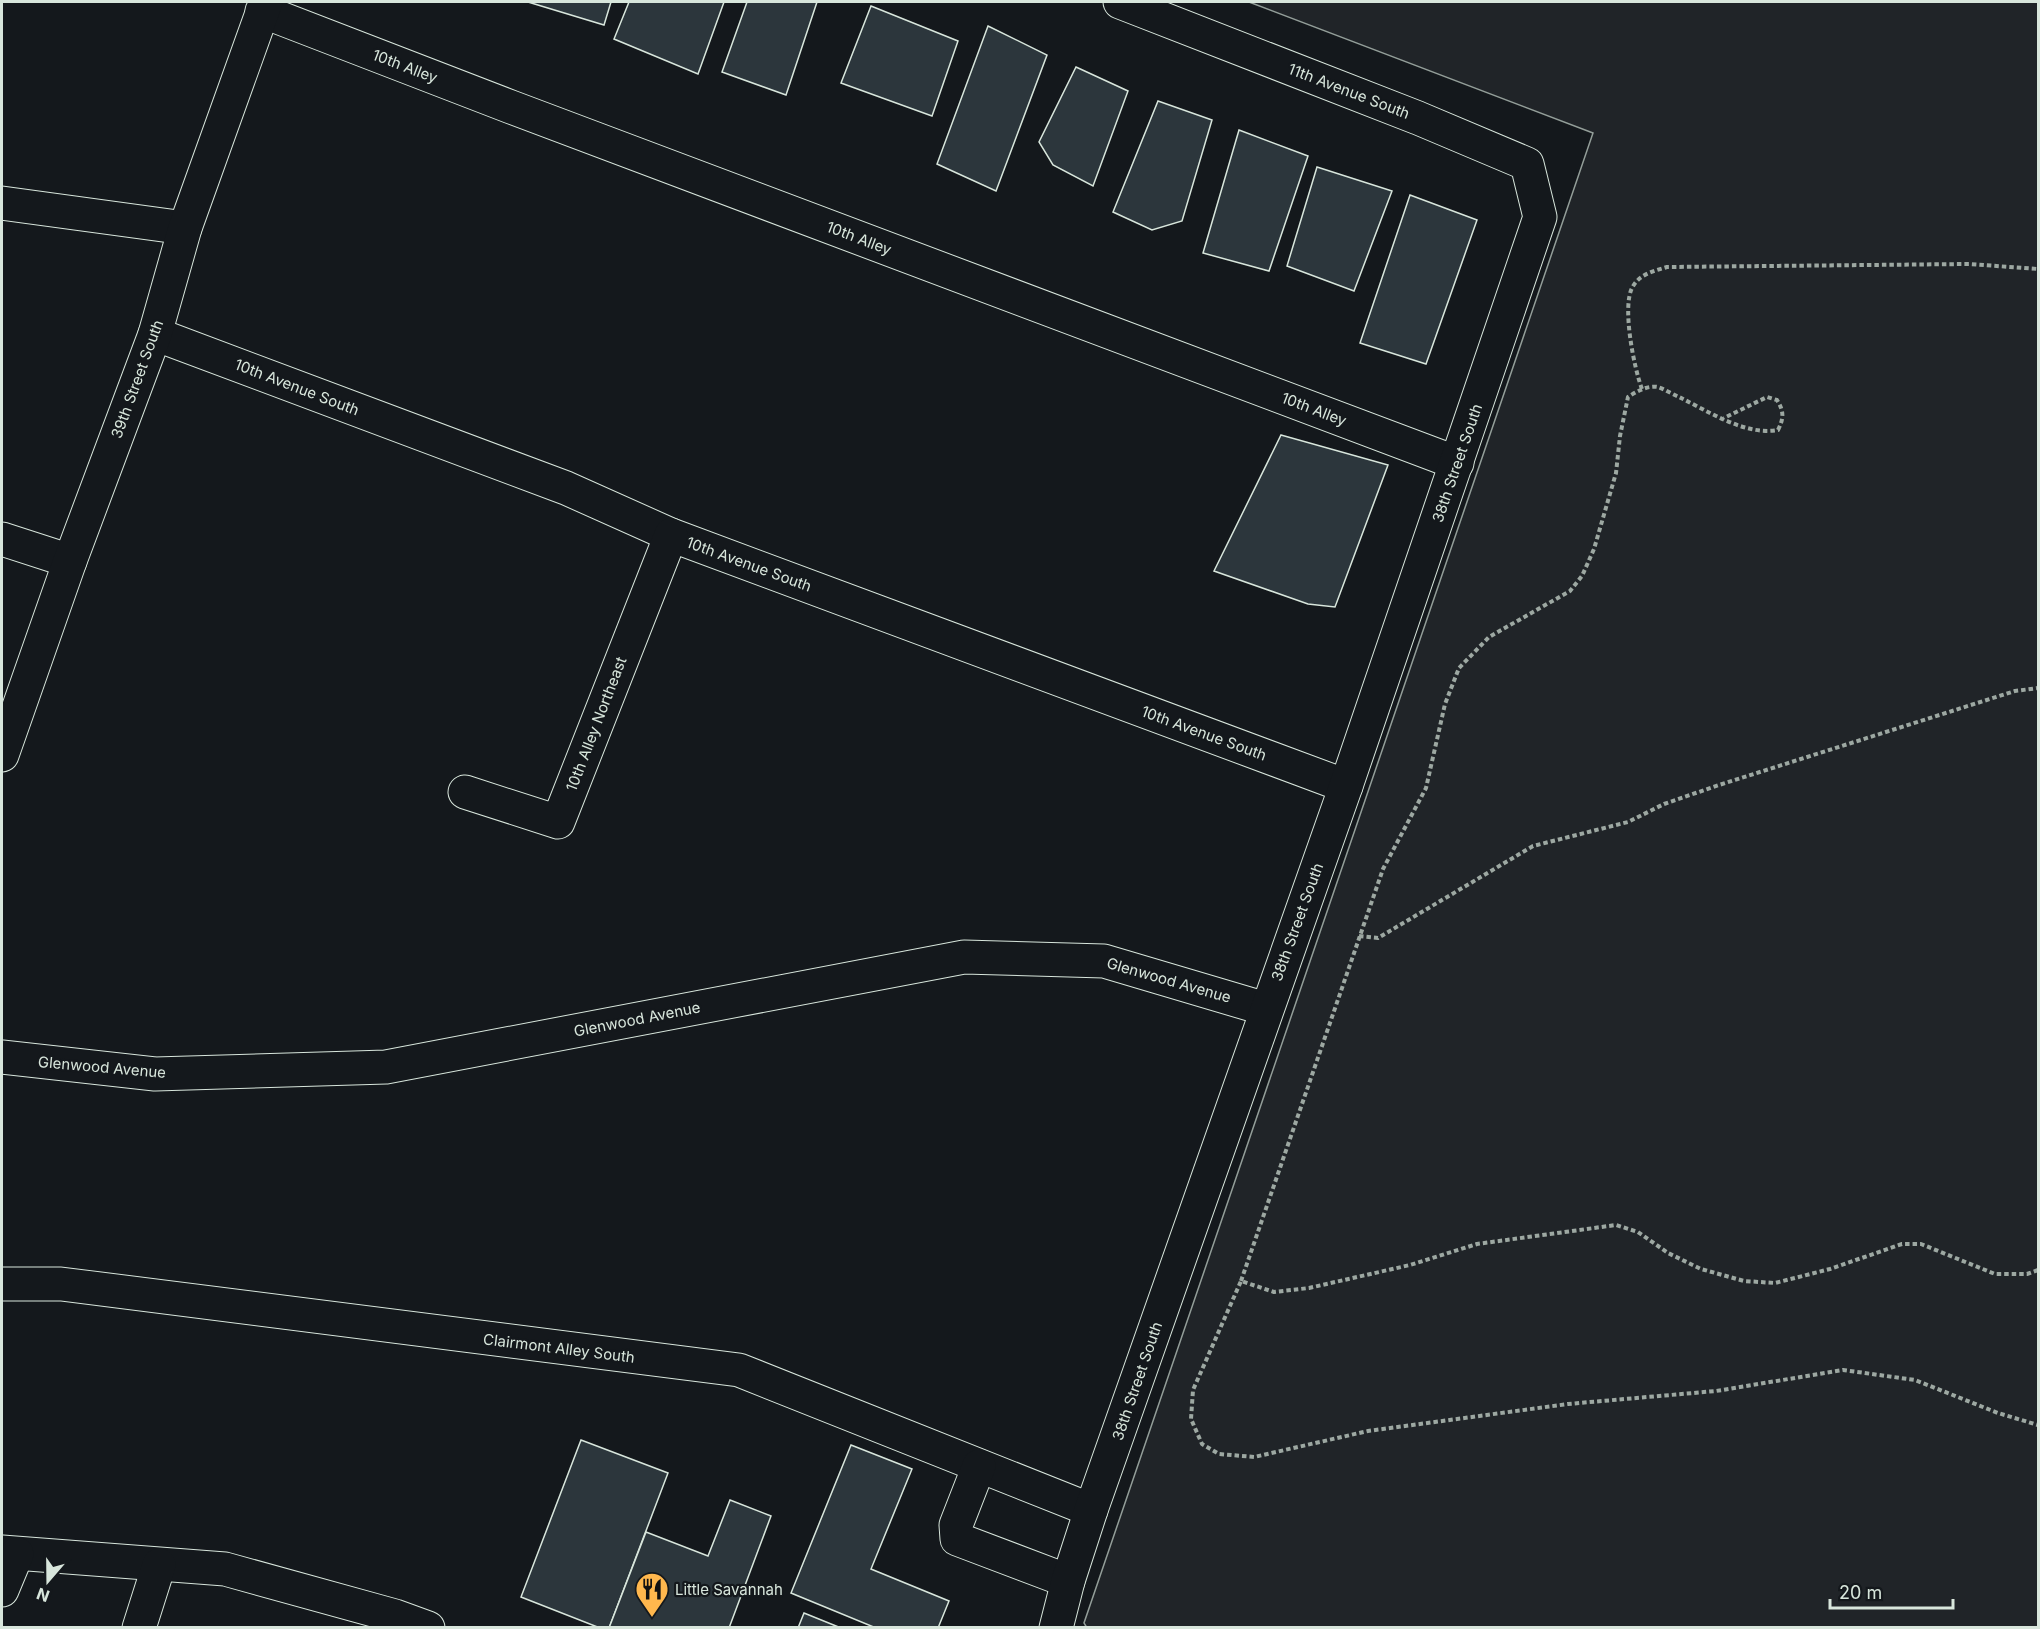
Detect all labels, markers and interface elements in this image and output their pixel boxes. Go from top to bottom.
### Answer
street label: 10th Alley [370,45,441,87]
street label: 11th Avenue South [1286,59,1412,123]
street label: 10th Alley [824,217,895,259]
street label: 39th Street South [107,317,167,441]
street label: 10th Avenue South [232,354,362,420]
street label: 10th Alley [1279,388,1350,430]
street label: 38th Street South [1428,401,1486,525]
street label: 10th Avenue South [684,533,814,595]
street label: 10th Alley Northeast [562,654,630,794]
street label: 10th Avenue South [1139,702,1269,764]
street label: 38th Street South [1267,860,1327,984]
street label: Glenwood Avenue [1105,953,1233,1007]
street label: Glenwood Avenue [572,997,702,1041]
street label: Glenwood Avenue [37,1052,167,1082]
street label: 38th Street South [1108,1319,1166,1443]
street label: Clairmont Alley South [482,1329,636,1367]
north arrow [18,1551,78,1611]
restaurant icon: Little Savannah [634,1571,670,1618]
scale bar [1830,1572,1953,1610]
place label: Little Savannah [675,1580,783,1599]
text: 20 m [1839,1582,1882,1603]
text: N [34,1584,52,1607]

